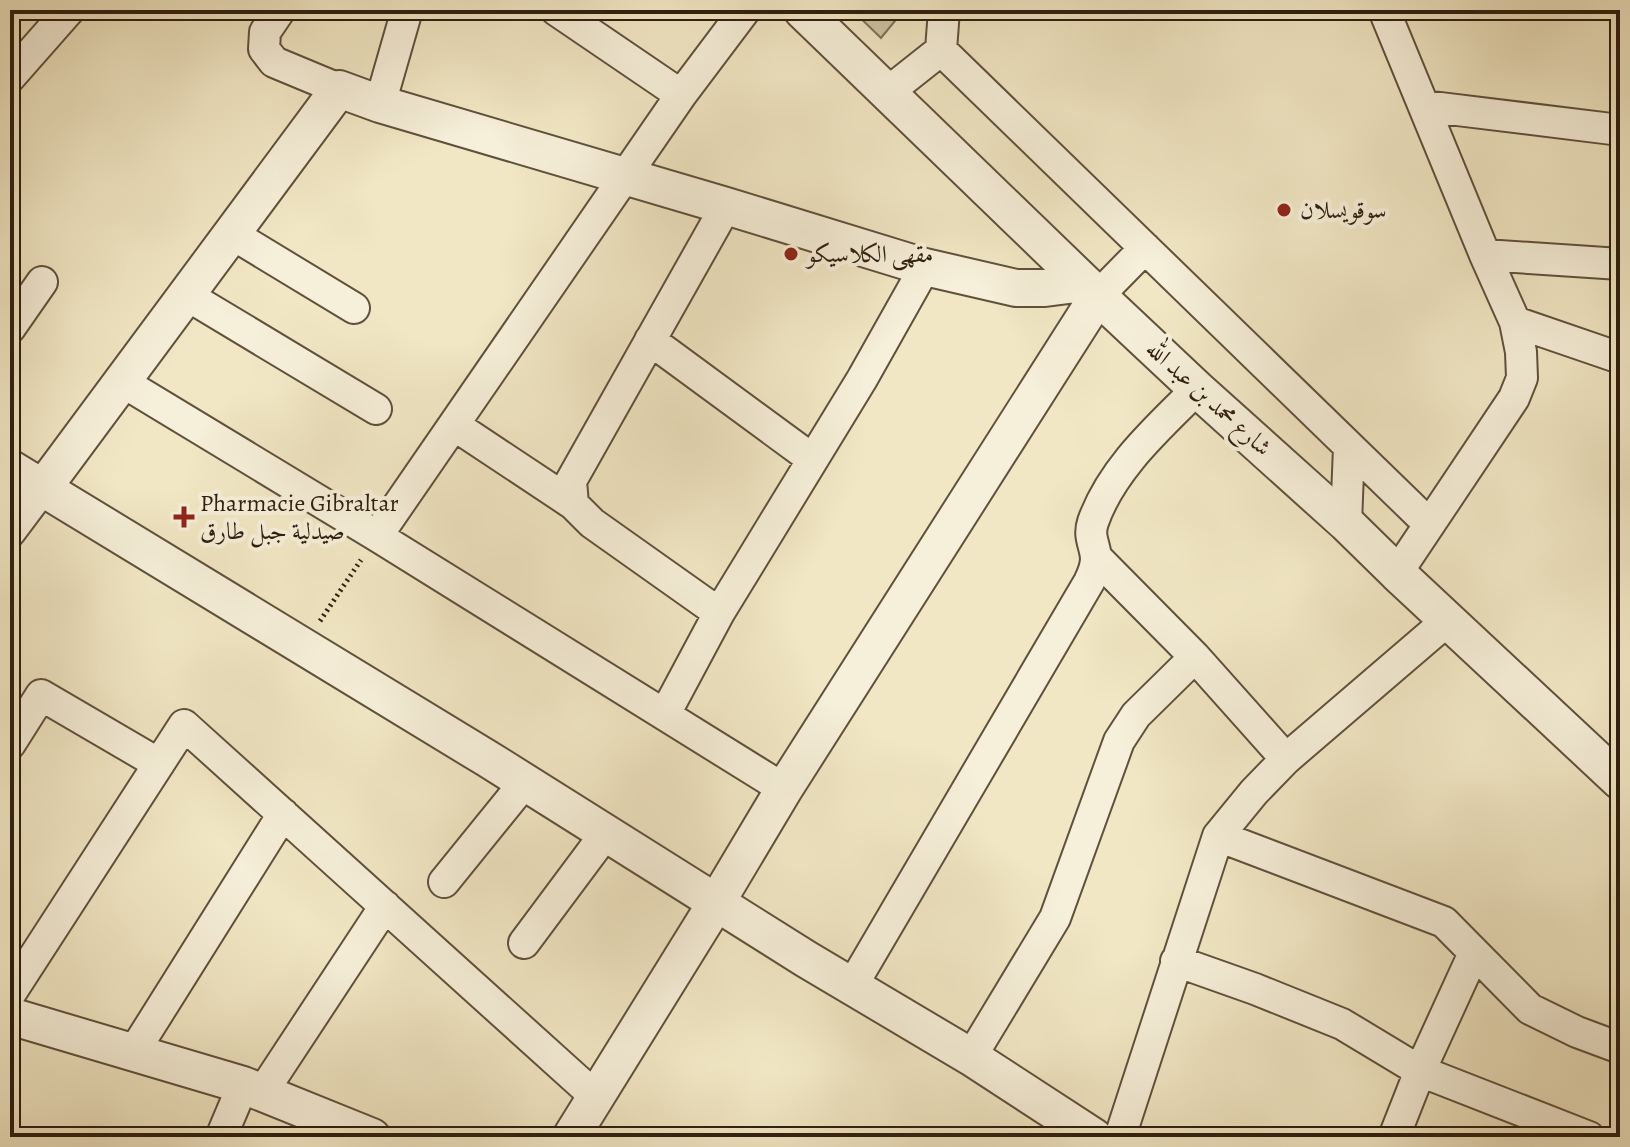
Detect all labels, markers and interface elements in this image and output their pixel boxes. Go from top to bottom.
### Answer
place label: سوقويسلان [1300,194,1387,226]
marker: سوقويسلان [1275,201,1293,219]
place label: مقهى الكلاسيكو [805,238,933,271]
marker: مقهى الكلاسيكو [782,245,800,263]
street label: شارع محمد بن عبد الله [1137,331,1281,466]
place label: Pharmacie Gibraltar صيدلية جبل طارق [200,487,399,548]
marker: Pharmacie Gibraltar صيدلية جبل طارق [175,508,193,526]

